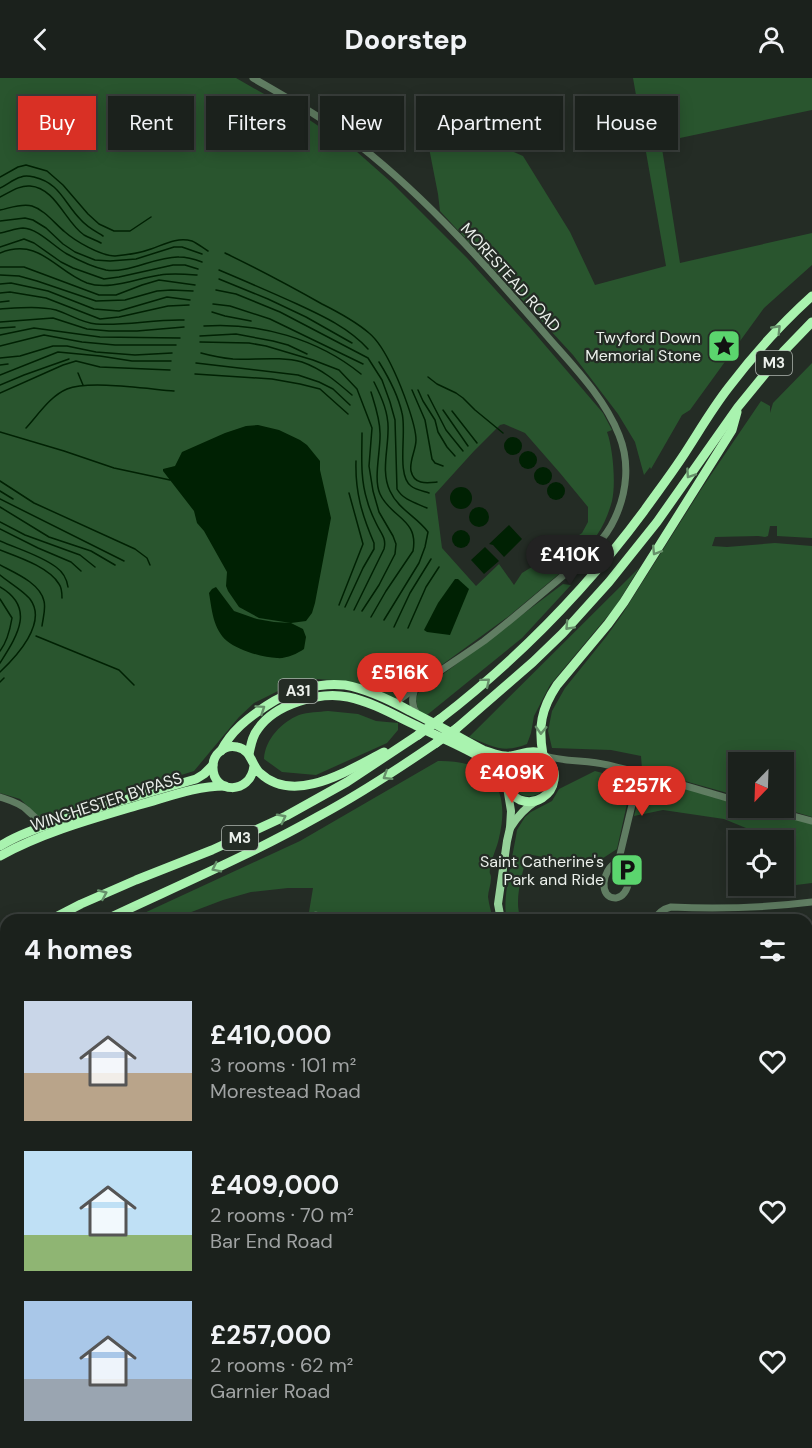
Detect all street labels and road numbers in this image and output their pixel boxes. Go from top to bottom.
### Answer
street label: MORESTEAD ROAD [456,218,565,336]
road number: M3 [756,351,792,375]
road number: A31 [278,679,318,703]
street label: WINCHESTER BYPASS [28,767,185,836]
road number: M3 [222,826,258,850]

